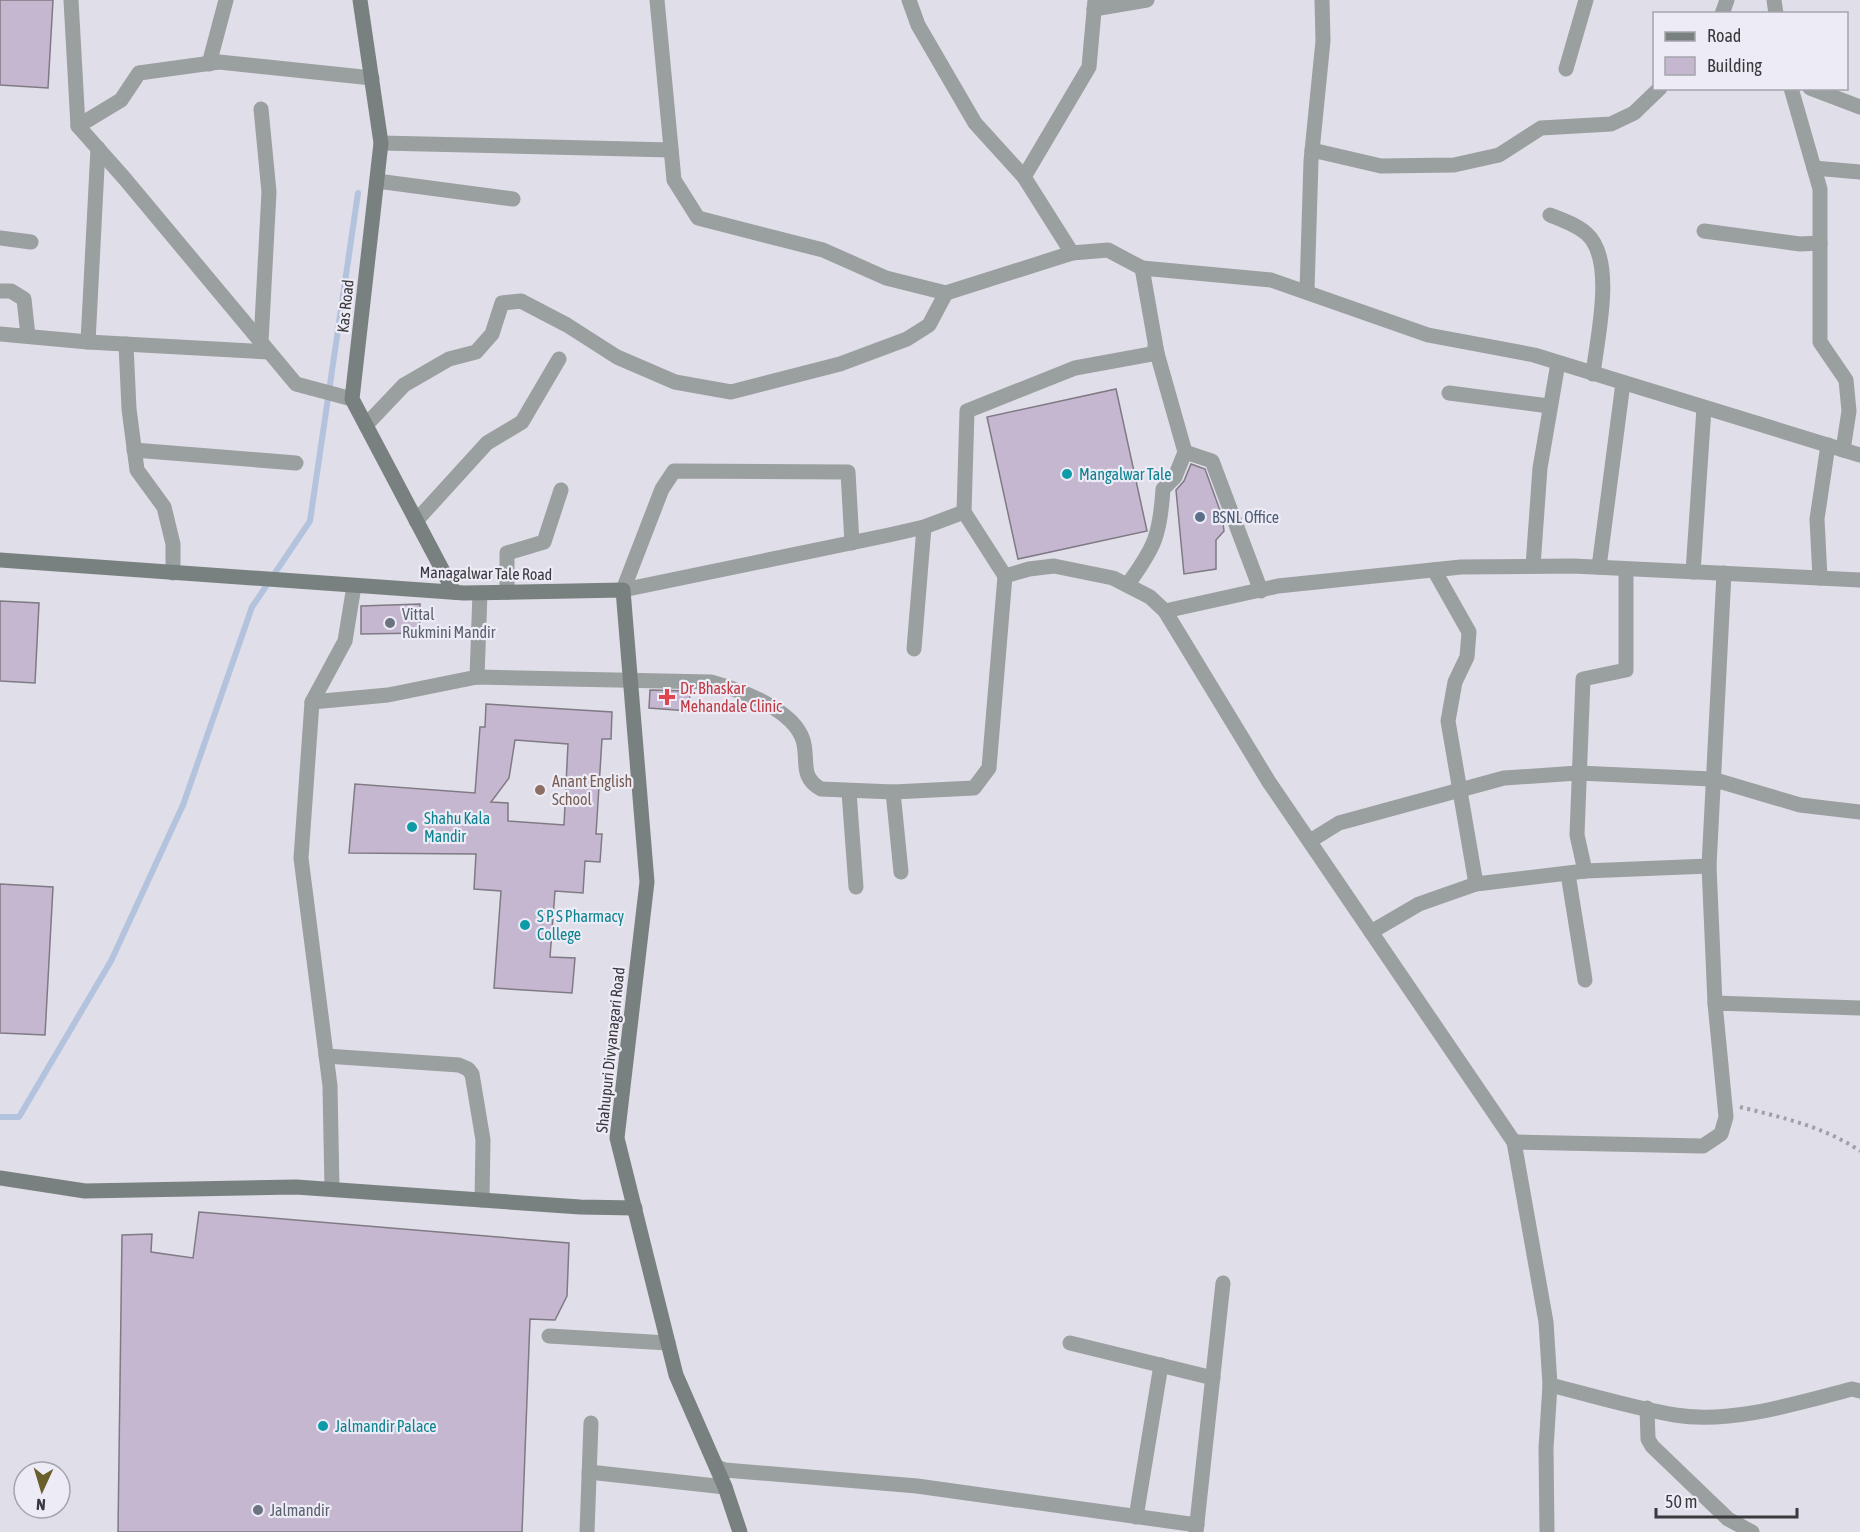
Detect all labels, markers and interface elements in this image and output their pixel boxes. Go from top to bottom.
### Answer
legend [1653,12,1848,90]
text: Road [1707,25,1741,46]
text: Building [1707,55,1762,76]
street label: Kas Road [333,279,357,333]
place label: Mangalwar Tale [1079,465,1171,484]
marker: Mangalwar Tale [1060,467,1074,481]
place label: BSNL Office [1212,508,1279,526]
marker: BSNL Office [1193,510,1207,524]
street label: Managalwar Tale Road [420,563,552,584]
place label: Vittal Rukmini Mandir [402,605,496,641]
marker: Vittal Rukmini Mandir [383,616,397,630]
place label: Dr. Bhaskar Mehandale Clinic [680,679,782,715]
marker: Dr. Bhaskar Mehandale Clinic [658,688,676,706]
place label: Anant English School [552,772,632,808]
marker: Anant English School [533,783,547,797]
place label: Shahu Kala Mandir [424,809,490,845]
marker: Shahu Kala Mandir [405,820,419,834]
place label: S P S Pharmacy College [537,907,624,944]
marker: S P S Pharmacy College [518,918,532,932]
street label: Shahupuri Divyanagari Road [592,966,629,1134]
place label: Jalmandir Palace [335,1417,437,1435]
marker: Jalmandir Palace [316,1419,330,1433]
north arrow [12,1460,72,1520]
scale bar [1656,1481,1797,1519]
text: 50 m [1665,1491,1697,1512]
text: N [36,1496,46,1514]
place label: Jalmandir [270,1501,330,1519]
marker: Jalmandir [251,1503,265,1517]

